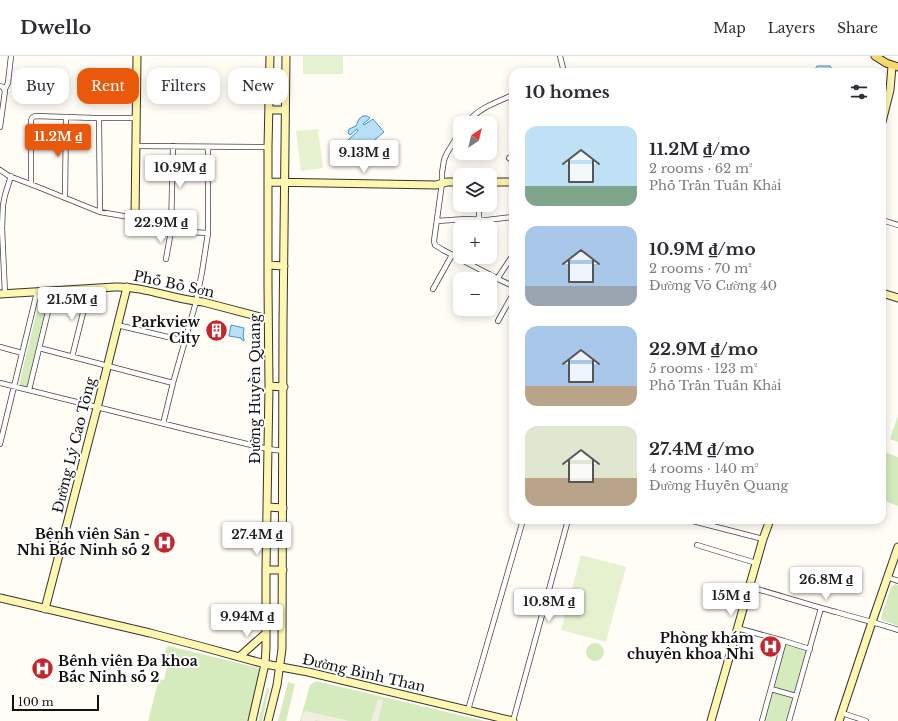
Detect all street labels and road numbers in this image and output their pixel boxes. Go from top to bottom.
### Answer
street label: Phố Bồ Sơn [132,267,217,301]
street label: Đường Huyền Quang [246,313,264,464]
street label: Đường Lý Cao Tông [48,375,100,515]
street label: Đường Bình Than [301,650,428,696]

